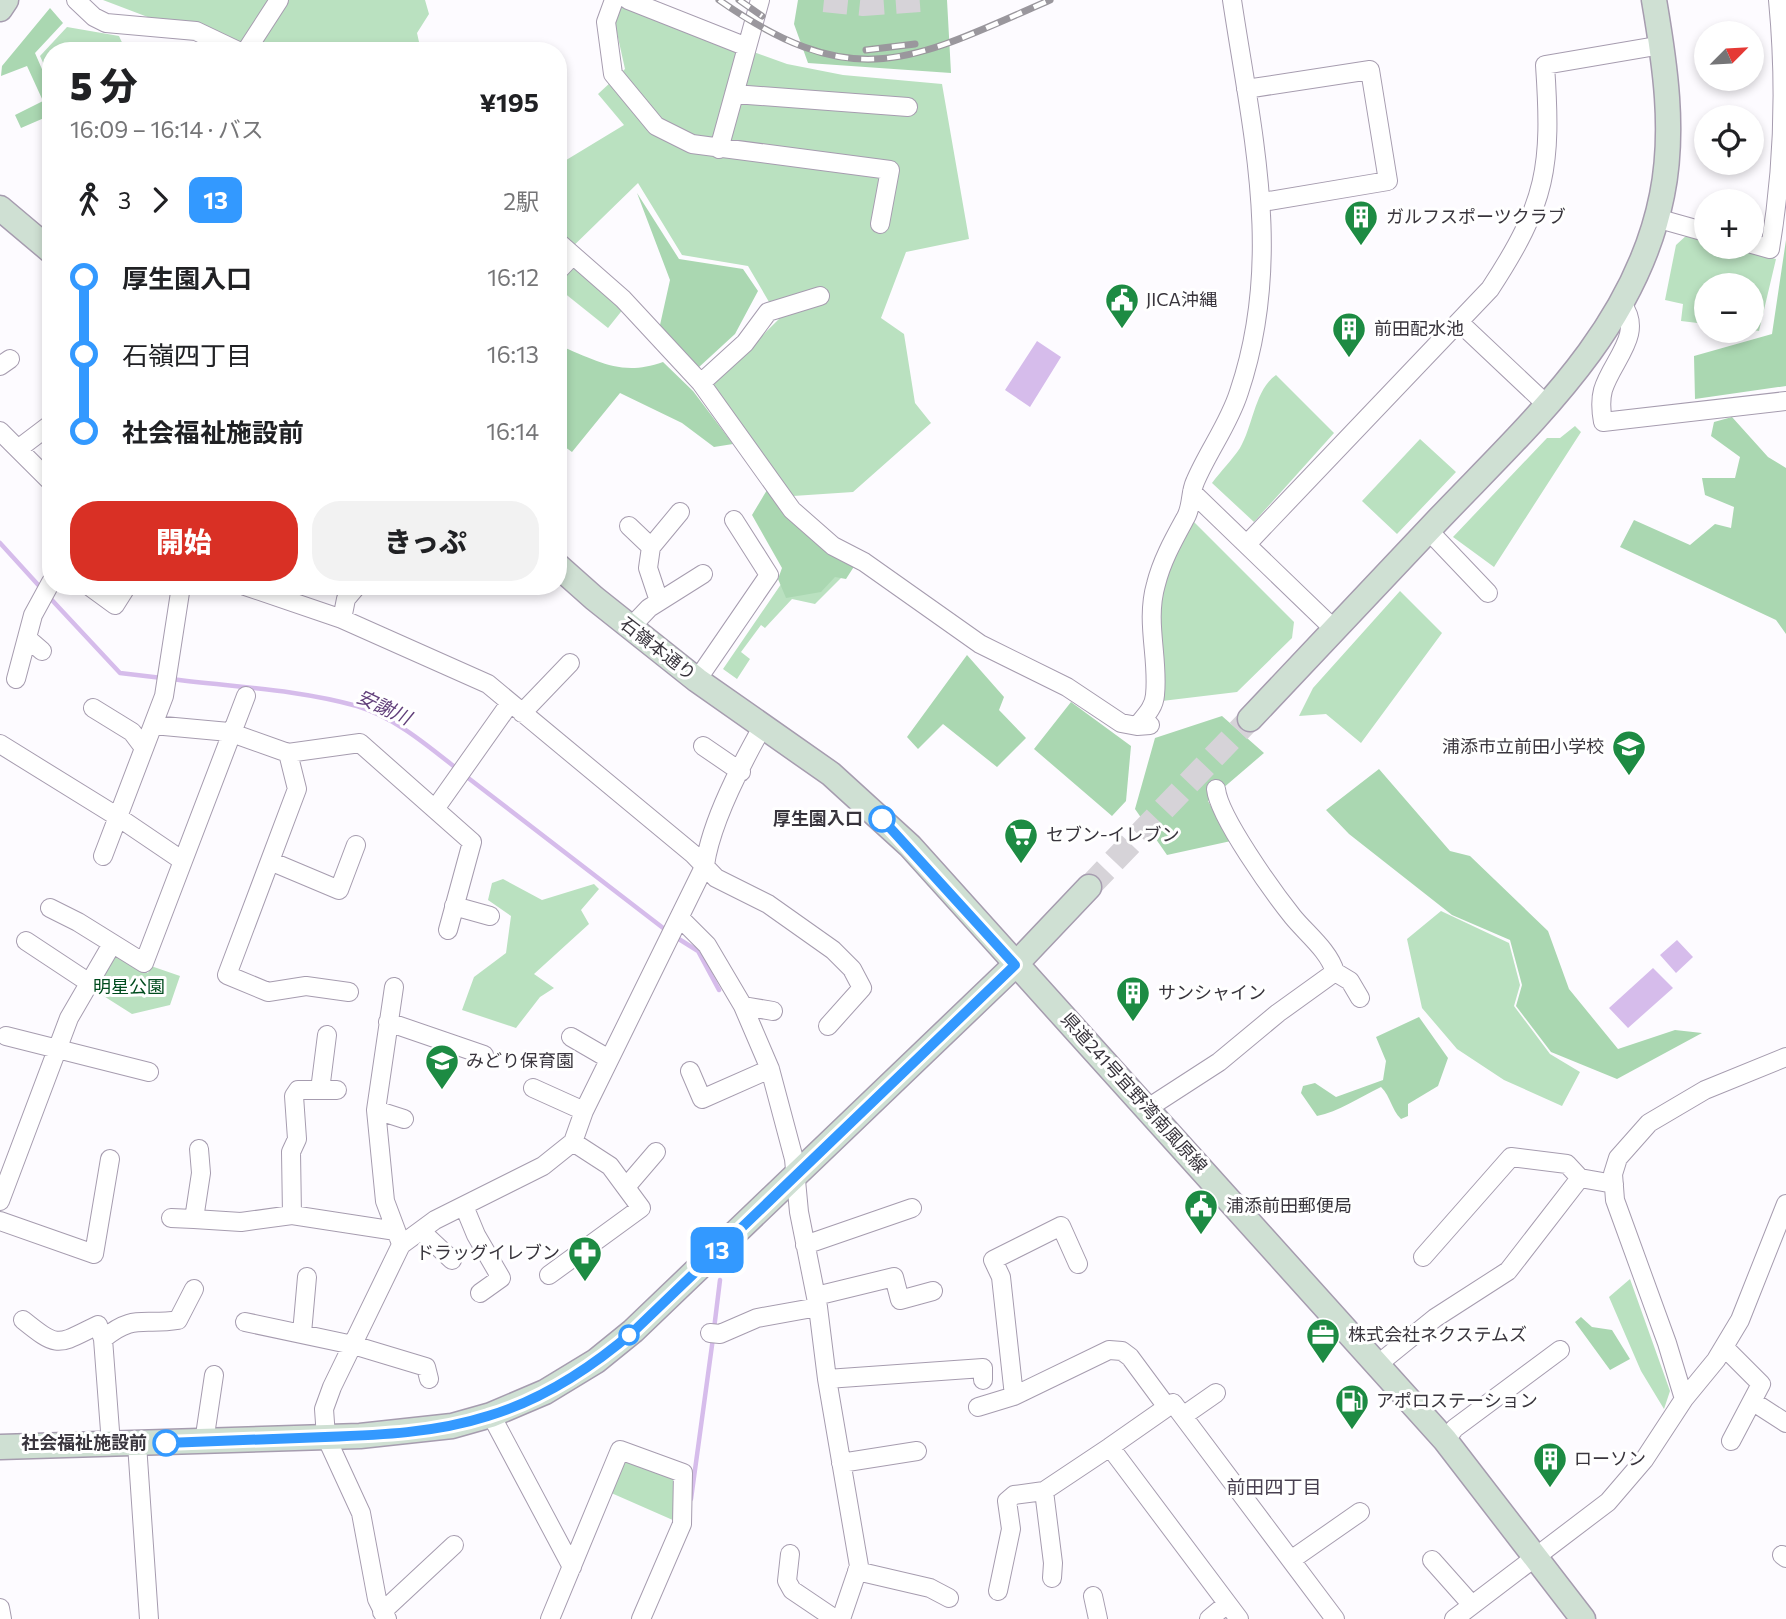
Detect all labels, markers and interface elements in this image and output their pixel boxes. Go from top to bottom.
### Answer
north arrow [1694,21,1764,91]
map controls [1694,21,1764,343]
text: 5 分 [70,61,138,108]
text: ¥195 [479,86,539,117]
button: locate [1694,105,1764,175]
text: 16:09 – 16:14 · バス [70,115,264,143]
icon: walk [70,181,108,219]
icon: forward [141,181,179,219]
text: 13 [203,185,228,214]
text: 3 [118,186,131,214]
text: 2駅 [503,187,539,215]
button: + [1694,189,1764,259]
building icon: ガルフスポーツクラブ [1342,198,1380,247]
place label: ガルフスポーツクラブ [1386,205,1566,227]
text: 厚生園入口 [122,262,252,293]
text: 16:12 [487,263,539,291]
button: − [1694,273,1764,343]
public building icon: JICA沖縄 [1103,281,1141,330]
place label: JICA沖縄 [1146,288,1217,310]
building icon: 前田配水池 [1330,310,1368,359]
place label: 前田配水池 [1374,317,1464,339]
text: 石嶺四丁目 [122,339,252,370]
text: 16:13 [487,340,539,368]
text: 社会福祉施設前 [122,416,304,447]
text: 16:14 [486,417,539,445]
button: 開始 [70,501,298,581]
button: きっぷ [312,501,539,581]
street label: 石嶺本通り [616,612,701,685]
water label: 安謝川 [354,684,417,730]
school or university icon: 浦添市立前田小学校 [1610,728,1648,777]
place label: 浦添市立前田小学校 [1442,735,1604,757]
marker: 厚生園入口 [869,806,895,832]
place label: 厚生園入口 [773,807,863,829]
supermarket icon: セブン-イレブン [1002,816,1040,865]
place label: セブン-イレブン [1046,823,1180,845]
building icon: サンシャイン [1114,974,1152,1023]
park label: 明星公園 [93,975,165,997]
place label: サンシャイン [1158,981,1266,1003]
street label: 県道241号宜野湾南風原線 [1057,1008,1212,1177]
school or university icon: みどり保育園 [423,1042,461,1091]
place label: みどり保育園 [466,1049,574,1071]
public building icon: 浦添前田郵便局 [1182,1187,1220,1236]
place label: 浦添前田郵便局 [1226,1194,1352,1216]
line badge: 13 [686,1227,748,1273]
pharmacy icon: ドラッグイレブン [566,1234,604,1283]
text: 13 [705,1235,729,1264]
place label: ドラッグイレブン [416,1241,560,1263]
office icon: 株式会社ネクステムズ [1304,1316,1342,1365]
place label: 株式会社ネクステムズ [1348,1323,1527,1345]
unlabelled marker [619,1325,639,1345]
fuel station icon: アポロステーション [1333,1382,1371,1431]
place label: アポロステーション [1376,1389,1538,1411]
marker: 社会福祉施設前 [153,1430,179,1456]
place label: 社会福祉施設前 [21,1431,147,1453]
building icon: ローソン [1531,1440,1569,1489]
place label: ローソン [1574,1447,1646,1469]
district label: 前田四丁目 [1226,1475,1322,1498]

